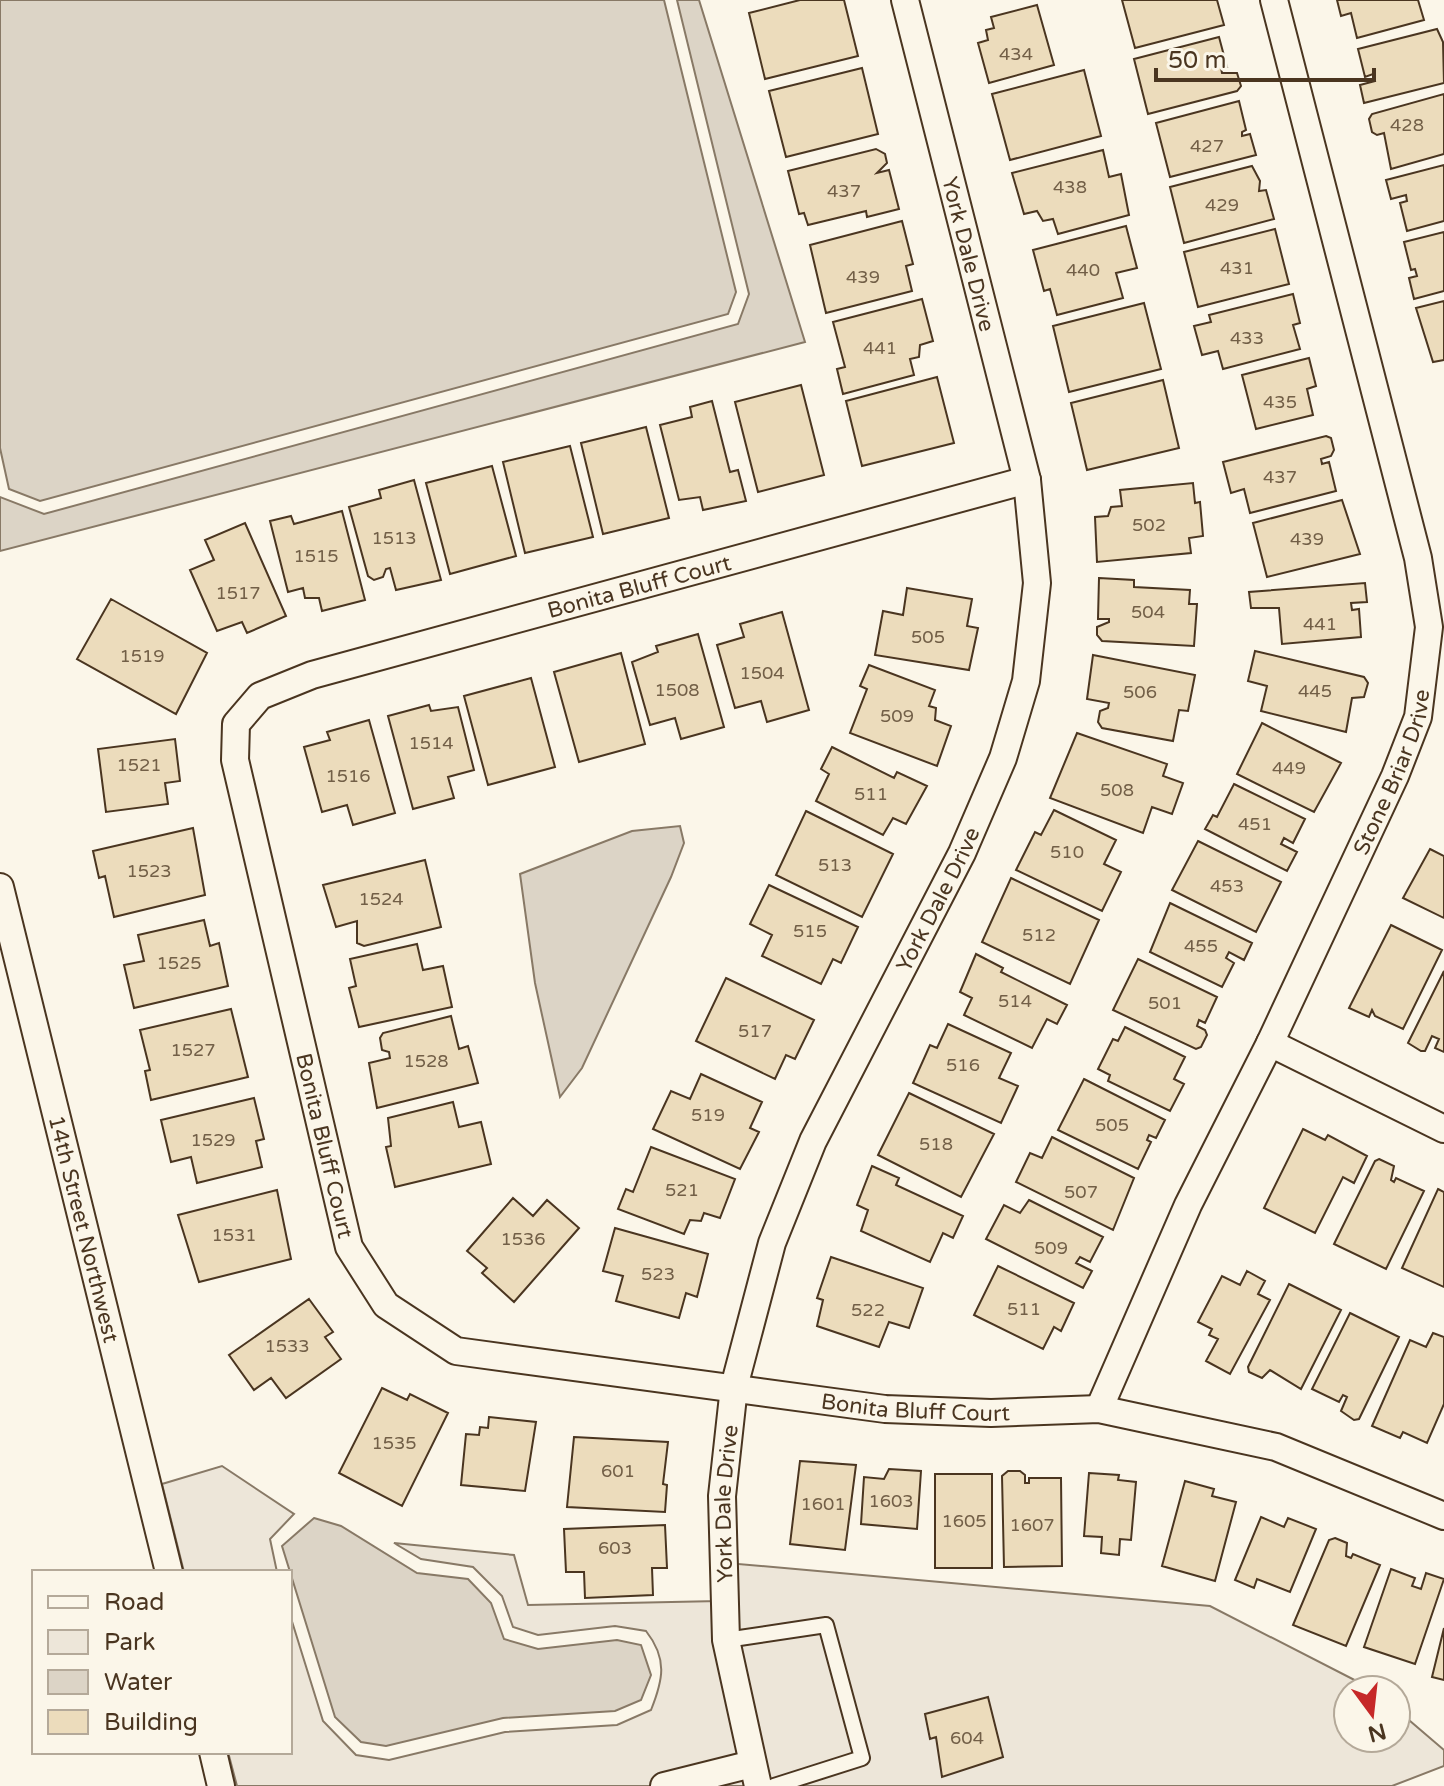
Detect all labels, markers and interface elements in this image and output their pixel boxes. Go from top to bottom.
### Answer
scale bar [1156,32,1374,82]
house number: 434 [999,43,1033,65]
text: 50 m [1168,46,1226,75]
house number: 428 [1390,114,1424,136]
house number: 427 [1190,135,1224,157]
street label: York Dale Drive [936,174,1000,334]
house number: 438 [1053,176,1087,198]
house number: 437 [827,180,861,202]
house number: 429 [1205,194,1239,216]
house number: 431 [1220,257,1254,279]
house number: 440 [1066,259,1100,281]
house number: 439 [846,266,880,288]
house number: 433 [1230,327,1264,349]
house number: 441 [863,337,897,359]
house number: 435 [1263,391,1297,413]
house number: 437 [1263,466,1297,488]
house number: 502 [1132,514,1166,536]
house number: 1513 [371,527,417,549]
house number: 439 [1290,528,1324,550]
house number: 1515 [293,545,339,567]
street label: Bonita Bluff Court [545,550,734,624]
house number: 1517 [215,582,261,604]
house number: 504 [1131,601,1165,623]
house number: 441 [1303,613,1337,635]
house number: 505 [911,626,945,648]
house number: 1519 [119,645,165,667]
house number: 1504 [739,662,785,684]
house number: 1508 [654,679,700,701]
house number: 445 [1298,680,1332,702]
house number: 506 [1123,681,1157,703]
street label: Stone Briar Drive [1348,688,1435,859]
house number: 509 [880,705,914,727]
house number: 1514 [408,732,454,754]
house number: 1521 [116,754,162,776]
house number: 449 [1272,757,1306,779]
house number: 1516 [325,765,371,787]
house number: 508 [1100,779,1134,801]
house number: 511 [854,783,888,805]
house number: 451 [1238,813,1272,835]
street label: York Dale Drive [891,823,986,976]
house number: 510 [1050,841,1084,863]
house number: 513 [818,854,852,876]
house number: 1523 [126,860,172,882]
house number: 453 [1210,875,1244,897]
house number: 1524 [358,888,404,910]
house number: 515 [793,920,827,942]
house number: 512 [1022,924,1056,946]
house number: 455 [1184,935,1218,957]
house number: 1525 [156,952,202,974]
house number: 514 [998,990,1032,1012]
house number: 501 [1148,992,1182,1014]
house number: 517 [738,1020,772,1042]
house number: 1527 [170,1039,216,1061]
house number: 1528 [403,1050,449,1072]
street label: Bonita Bluff Court [290,1051,358,1241]
house number: 516 [946,1054,980,1076]
house number: 519 [691,1104,725,1126]
street label: 14th Street Northwest [43,1113,124,1345]
house number: 505 [1095,1114,1129,1136]
house number: 1529 [190,1129,236,1151]
house number: 518 [919,1133,953,1155]
house number: 521 [665,1179,699,1201]
house number: 507 [1064,1181,1098,1203]
house number: 1531 [211,1224,257,1246]
house number: 1536 [500,1228,546,1250]
house number: 509 [1034,1237,1068,1259]
house number: 523 [641,1263,675,1285]
house number: 511 [1007,1298,1041,1320]
house number: 522 [851,1299,885,1321]
house number: 1533 [264,1335,310,1357]
street label: Bonita Bluff Court [819,1388,1010,1427]
street label: York Dale Drive [710,1423,744,1583]
house number: 1535 [371,1432,417,1454]
house number: 601 [601,1460,635,1482]
house number: 1603 [868,1490,914,1512]
house number: 1601 [800,1493,846,1515]
house number: 1605 [941,1510,987,1532]
house number: 1607 [1009,1514,1055,1536]
house number: 603 [598,1537,632,1559]
legend [32,1570,292,1754]
text: Road [104,1588,164,1617]
text: Park [104,1628,155,1657]
text: Water [104,1668,173,1697]
north arrow [1332,1674,1412,1754]
text: Building [104,1708,198,1737]
text: N [1365,1718,1389,1747]
house number: 604 [950,1727,984,1749]

